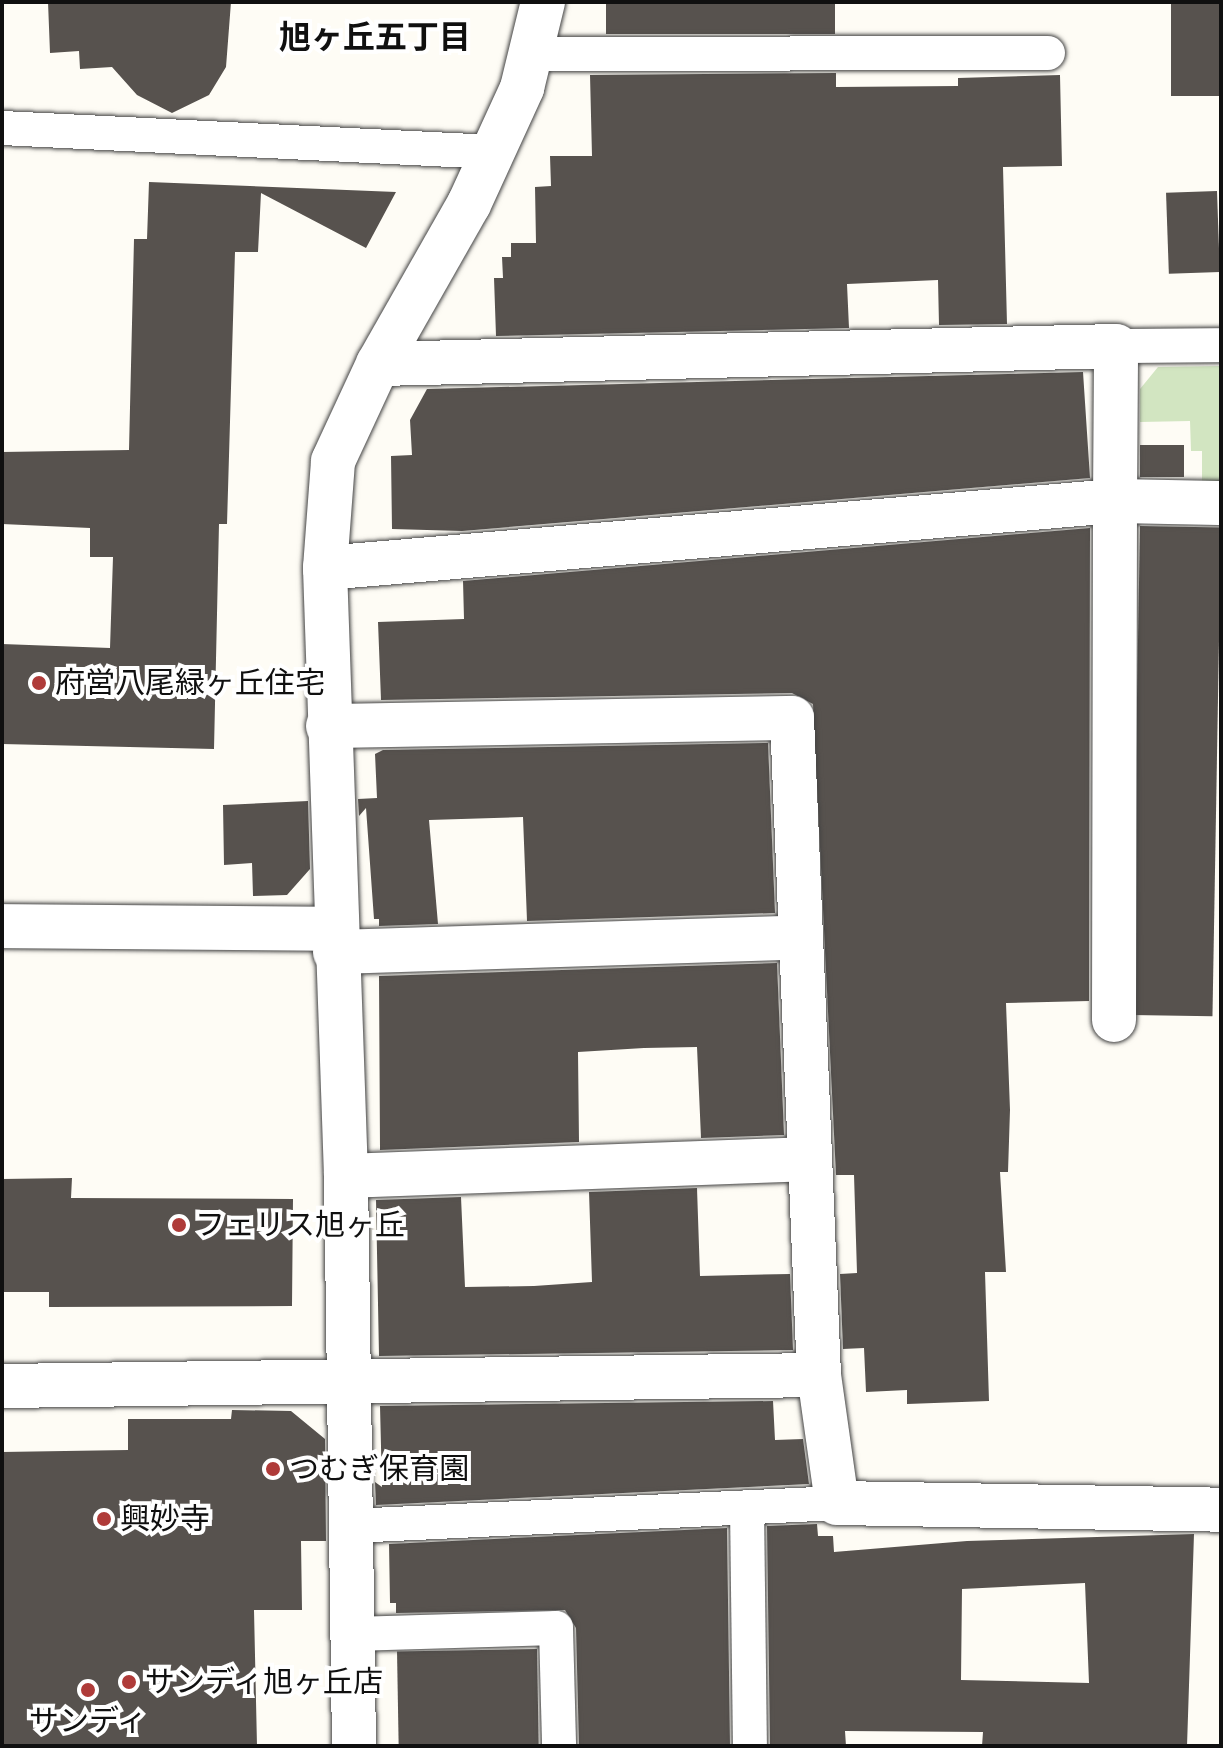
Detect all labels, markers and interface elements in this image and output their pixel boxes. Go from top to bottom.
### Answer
district label: 旭ヶ丘五丁目 [279,18,471,56]
place label: 府営八尾緑ヶ丘住宅 [55,665,325,701]
marker: 府営八尾緑ヶ丘住宅 [30,674,48,692]
place label: フェリス旭ヶ丘 [195,1207,405,1243]
marker: フェリス旭ヶ丘 [170,1216,188,1234]
place label: つむぎ保育園 [289,1451,469,1487]
marker: つむぎ保育園 [264,1460,282,1478]
place label: 興妙寺 [120,1501,210,1537]
marker: 興妙寺 [95,1510,113,1528]
place label: サンディ旭ヶ丘店 [145,1664,385,1700]
marker: サンディ旭ヶ丘店 [120,1673,138,1691]
marker: サンディ [79,1681,97,1699]
place label: サンディ [28,1703,148,1739]

